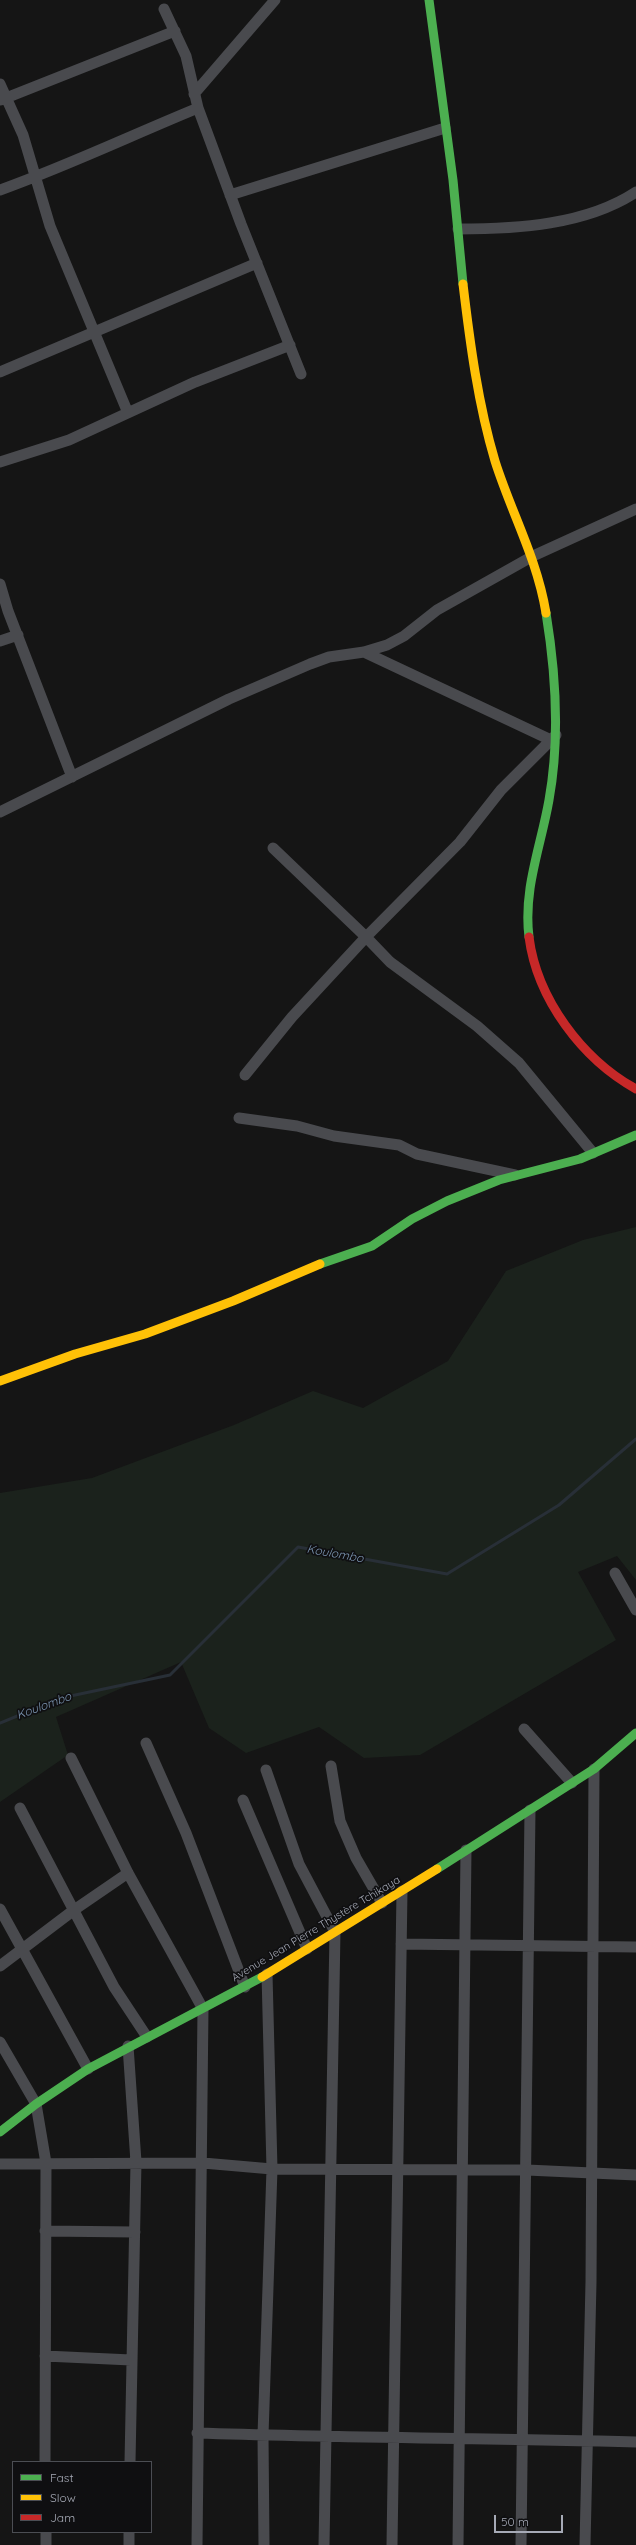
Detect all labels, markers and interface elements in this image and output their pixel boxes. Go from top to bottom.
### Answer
water label: Koulombo [306,1542,364,1566]
water label: Koulombo [15,1689,73,1723]
street label: Avenue Jean Pierre Thystère Tchikaya [229,1873,403,1985]
legend [12,2461,152,2533]
text: Fast [50,2470,74,2485]
text: Slow [50,2490,76,2505]
scale bar [496,2507,565,2533]
text: Jam [50,2510,75,2525]
text: 50 m [501,2514,529,2529]

